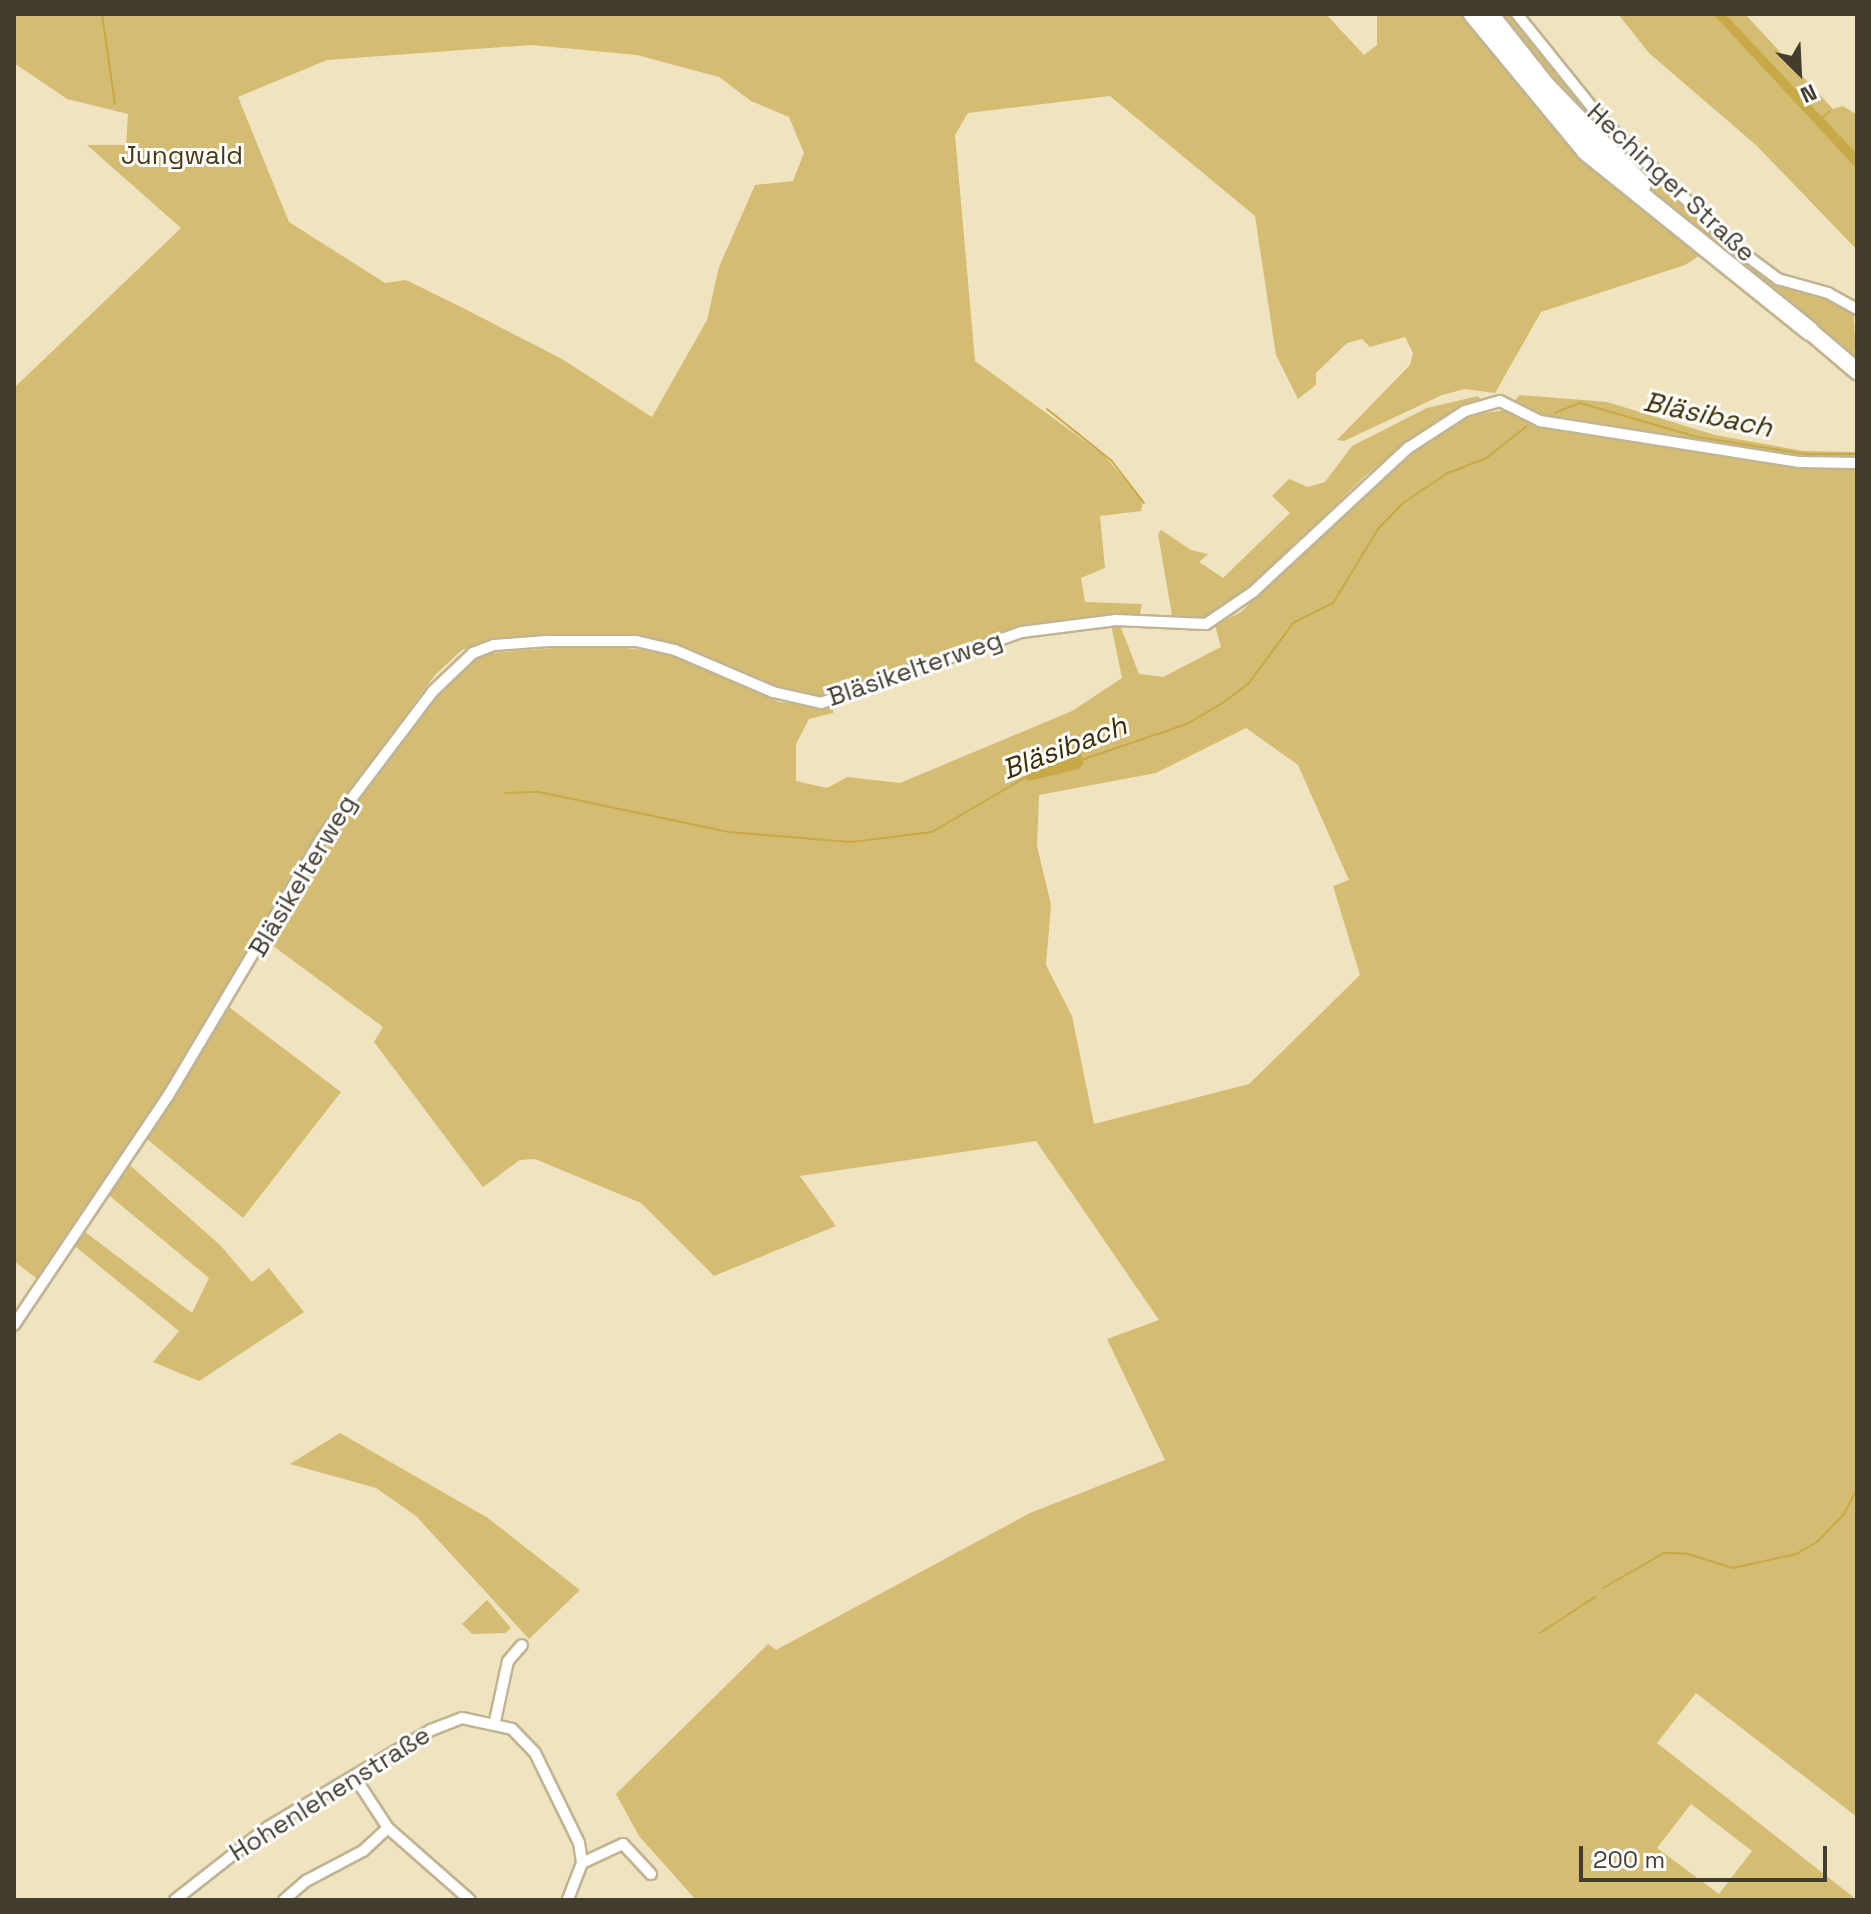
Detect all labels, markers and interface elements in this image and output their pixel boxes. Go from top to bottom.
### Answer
north arrow [1759,32,1839,112]
text: N [1796,78,1821,110]
street label: Hechinger Straße [1580,97,1762,269]
park label: Jungwald [121,140,243,172]
water label: Bläsibach [1641,384,1775,444]
street label: Bläsikelterweg [823,624,1007,714]
water label: Bläsibach [997,708,1131,786]
street label: Bläsikelterweg [243,790,363,962]
street label: Hohenlehenstraße [224,1720,436,1868]
scale bar [1583,1830,1831,1880]
text: 200 m [1593,1844,1665,1875]

